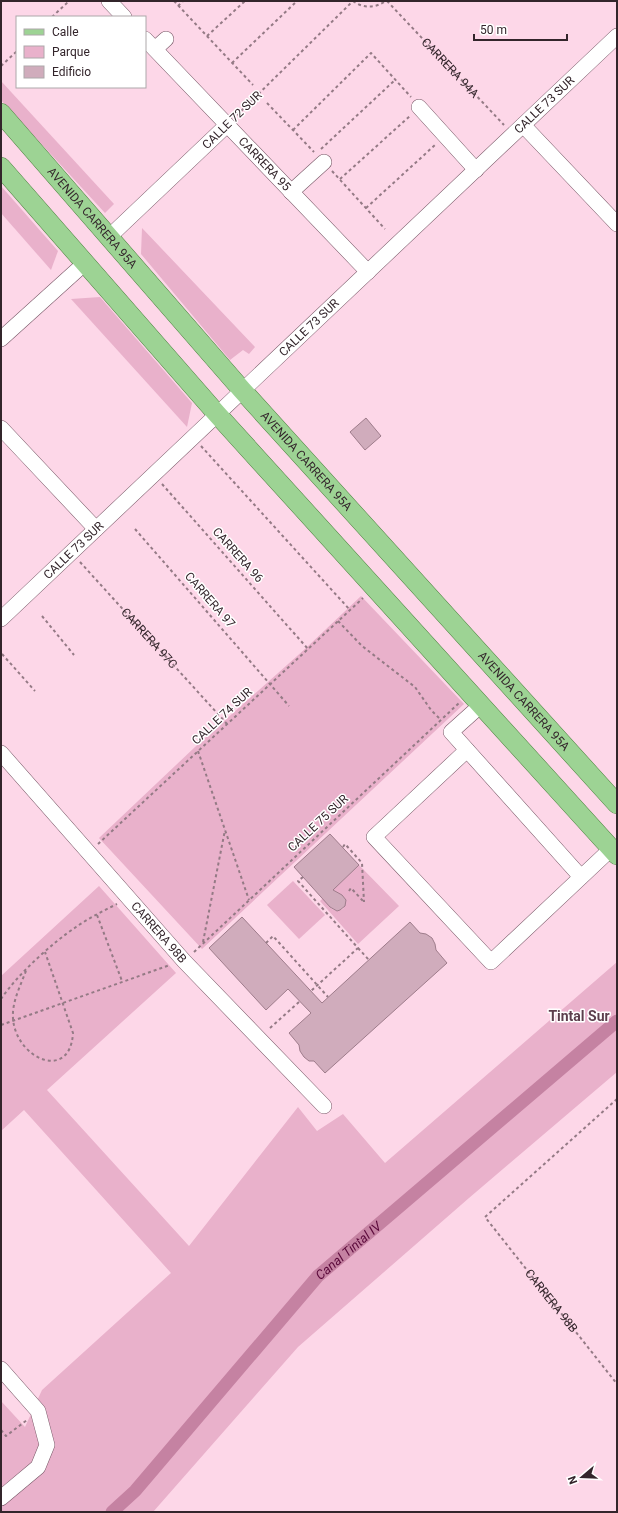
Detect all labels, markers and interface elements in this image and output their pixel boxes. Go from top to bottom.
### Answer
legend [16,16,146,88]
scale bar [474,16,567,42]
text: 50 m [480,23,507,37]
text: Calle [52,25,79,39]
street label: CARRERA 94A [419,35,482,101]
text: Parque [52,45,90,59]
text: Edificio [52,65,91,79]
street label: CALLE 73 SUR [511,73,578,136]
street label: CALLE 72 SUR [199,88,265,152]
street label: CARRERA 95 [236,134,294,194]
street label: AVENIDA CARRERA 95A [45,165,140,271]
street label: CALLE 73 SUR [276,296,342,359]
street label: AVENIDA CARRERA 95A [258,409,355,514]
street label: CALLE 73 SUR [41,518,107,582]
street label: CARRERA 96 [210,525,266,585]
street label: CARRERA 97 [182,569,238,631]
street label: CARRERA 97C [118,605,180,672]
street label: AVENIDA CARRERA 95A [475,649,572,754]
street label: CALLE 74 SUR [189,684,255,747]
street label: CALLE 75 SUR [285,791,351,854]
street label: CARRERA 98B [128,899,189,966]
district label: Tintal Sur [548,1008,610,1024]
water label: Canal Tintal IV [312,1218,385,1282]
street label: CARRERA 98B [522,1267,581,1335]
north arrow [562,1457,602,1497]
text: N [566,1474,580,1486]

